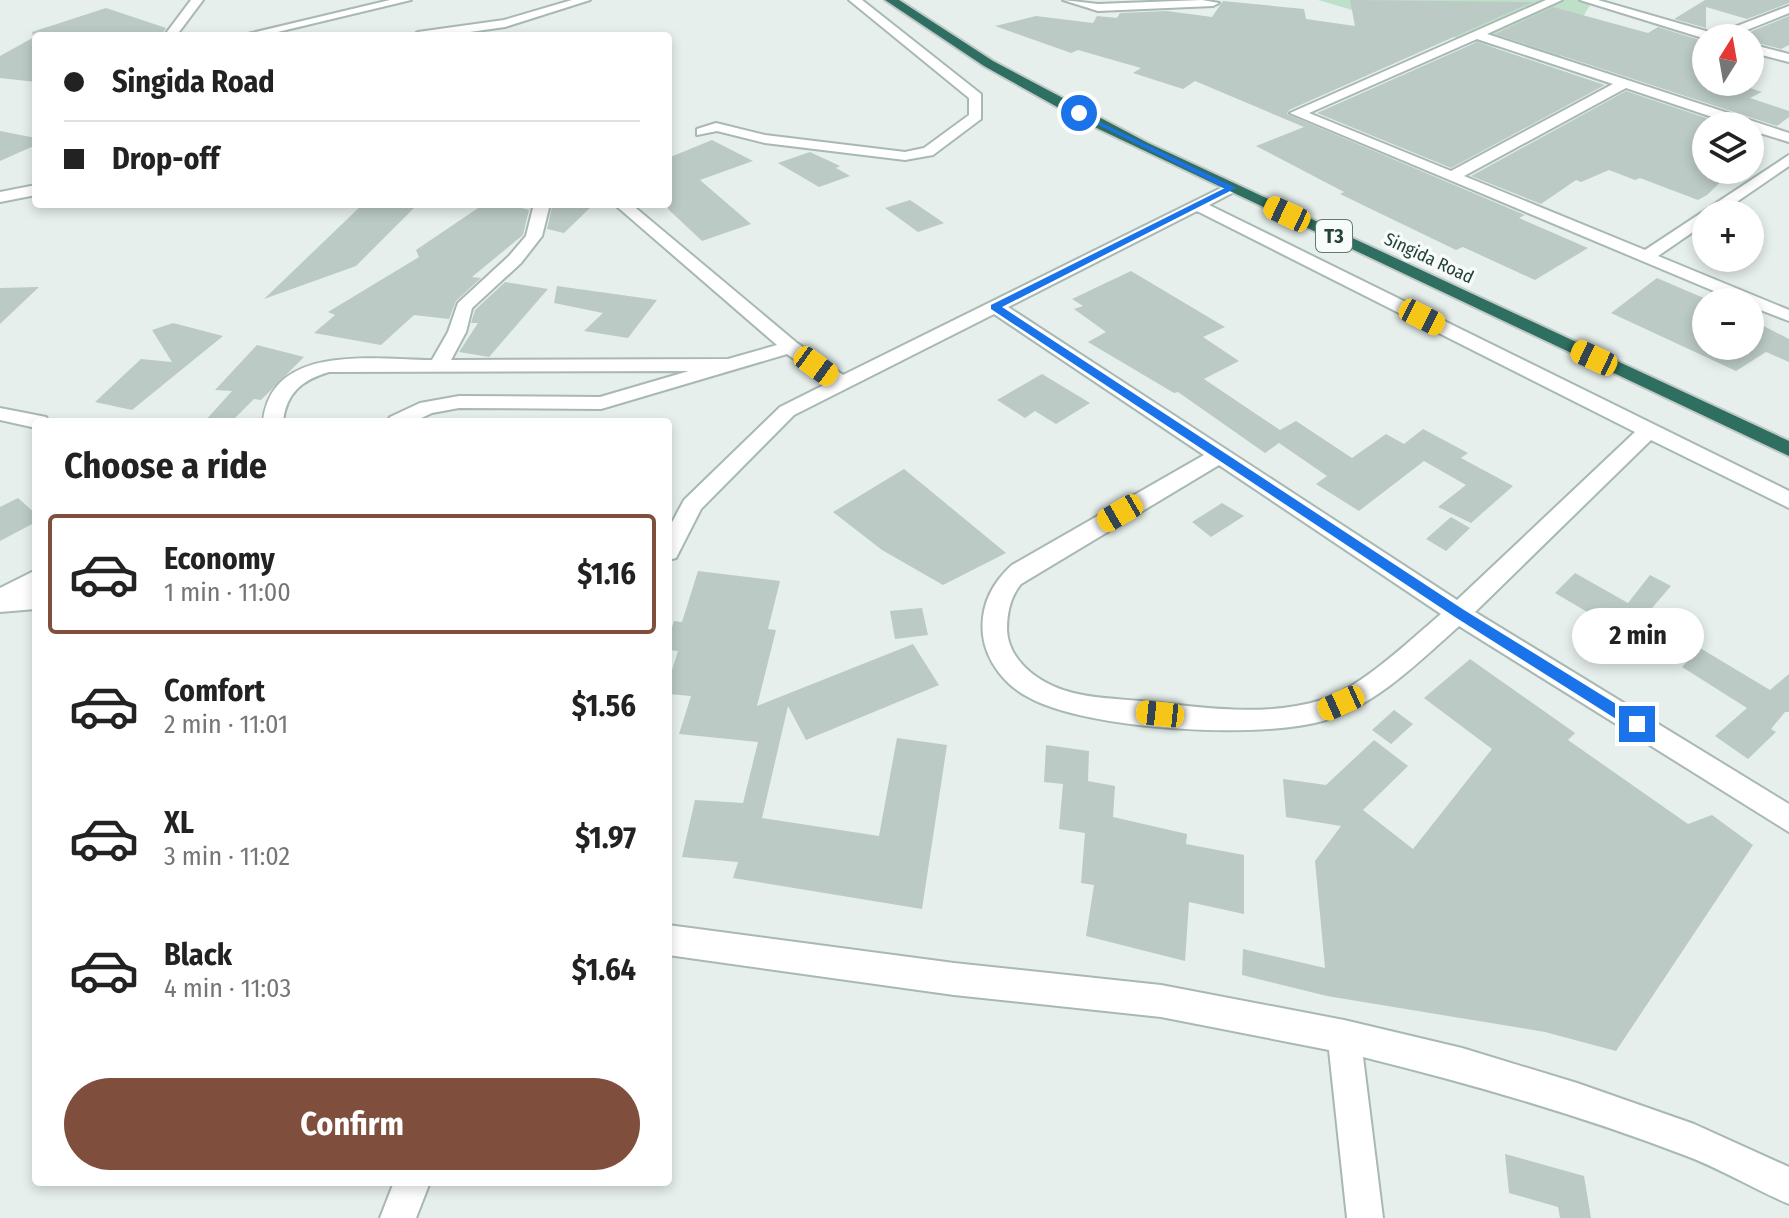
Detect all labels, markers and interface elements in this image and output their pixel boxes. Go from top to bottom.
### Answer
north arrow [1692,24,1764,96]
map controls [1692,24,1764,360]
text: Singida Road [112,64,275,100]
route start [1061,95,1097,131]
button: layers [1692,112,1764,184]
text: Drop-off [112,141,219,177]
car [1260,193,1314,235]
button: + [1692,200,1764,272]
road number: T3 [1316,220,1352,252]
street label: Singida Road [1381,228,1477,288]
button: − [1692,288,1764,360]
car [1395,295,1449,339]
car [1567,337,1621,379]
car [790,342,842,390]
text: Choose a ride [64,444,267,488]
car [1093,491,1147,535]
icon: car [68,538,140,610]
text: Economy [164,541,275,577]
text: $1.16 [577,556,636,592]
text: 1 min · 11:00 [164,577,291,608]
callout: 2 min [1571,608,1703,664]
text: 2 min [1609,620,1667,651]
icon: car [68,670,140,742]
text: Comfort [164,673,265,709]
car [1314,682,1368,724]
text: $1.56 [572,688,636,724]
car [1135,700,1185,728]
route end [1619,706,1655,742]
text: 2 min · 11:01 [164,709,288,740]
icon: car [68,802,140,874]
text: XL [164,805,194,841]
text: $1.97 [575,820,636,856]
text: 3 min · 11:02 [164,841,290,872]
icon: car [68,934,140,1006]
text: Black [164,937,232,973]
text: $1.64 [572,952,636,988]
text: 4 min · 11:03 [164,973,291,1004]
button: Confirm [64,1078,640,1170]

